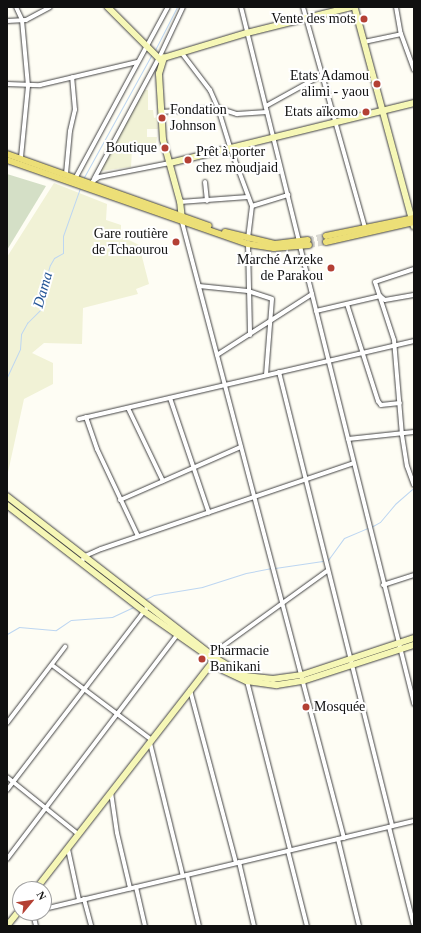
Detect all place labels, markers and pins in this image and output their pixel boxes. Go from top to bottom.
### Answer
place label: Vente des mots [271,11,356,27]
marker: Vente des mots [359,14,369,24]
place label: Etats Adamou alimi - yaou [289,68,369,100]
marker: Etats Adamou alimi - yaou [372,79,382,89]
place label: Fondation Johnson [170,102,227,134]
place label: Etats aïkomo [285,104,358,120]
marker: Etats aïkomo [361,107,371,117]
marker: Fondation Johnson [157,113,167,123]
place label: Boutique [106,140,157,156]
marker: Boutique [160,143,170,153]
place label: Prêt à porter chez moudjaid [196,144,278,176]
marker: Prêt à porter chez moudjaid [183,155,193,165]
place label: Gare routière de Tchaourou [92,226,168,258]
marker: Gare routière de Tchaourou [171,237,181,247]
place label: Marché Arzeke de Parakou [236,252,323,284]
marker: Marché Arzeke de Parakou [326,263,336,273]
place label: Pharmacie Banikani [210,643,269,676]
marker: Pharmacie Banikani [197,654,207,664]
place label: Mosquée [314,699,365,715]
marker: Mosquée [301,702,311,712]

